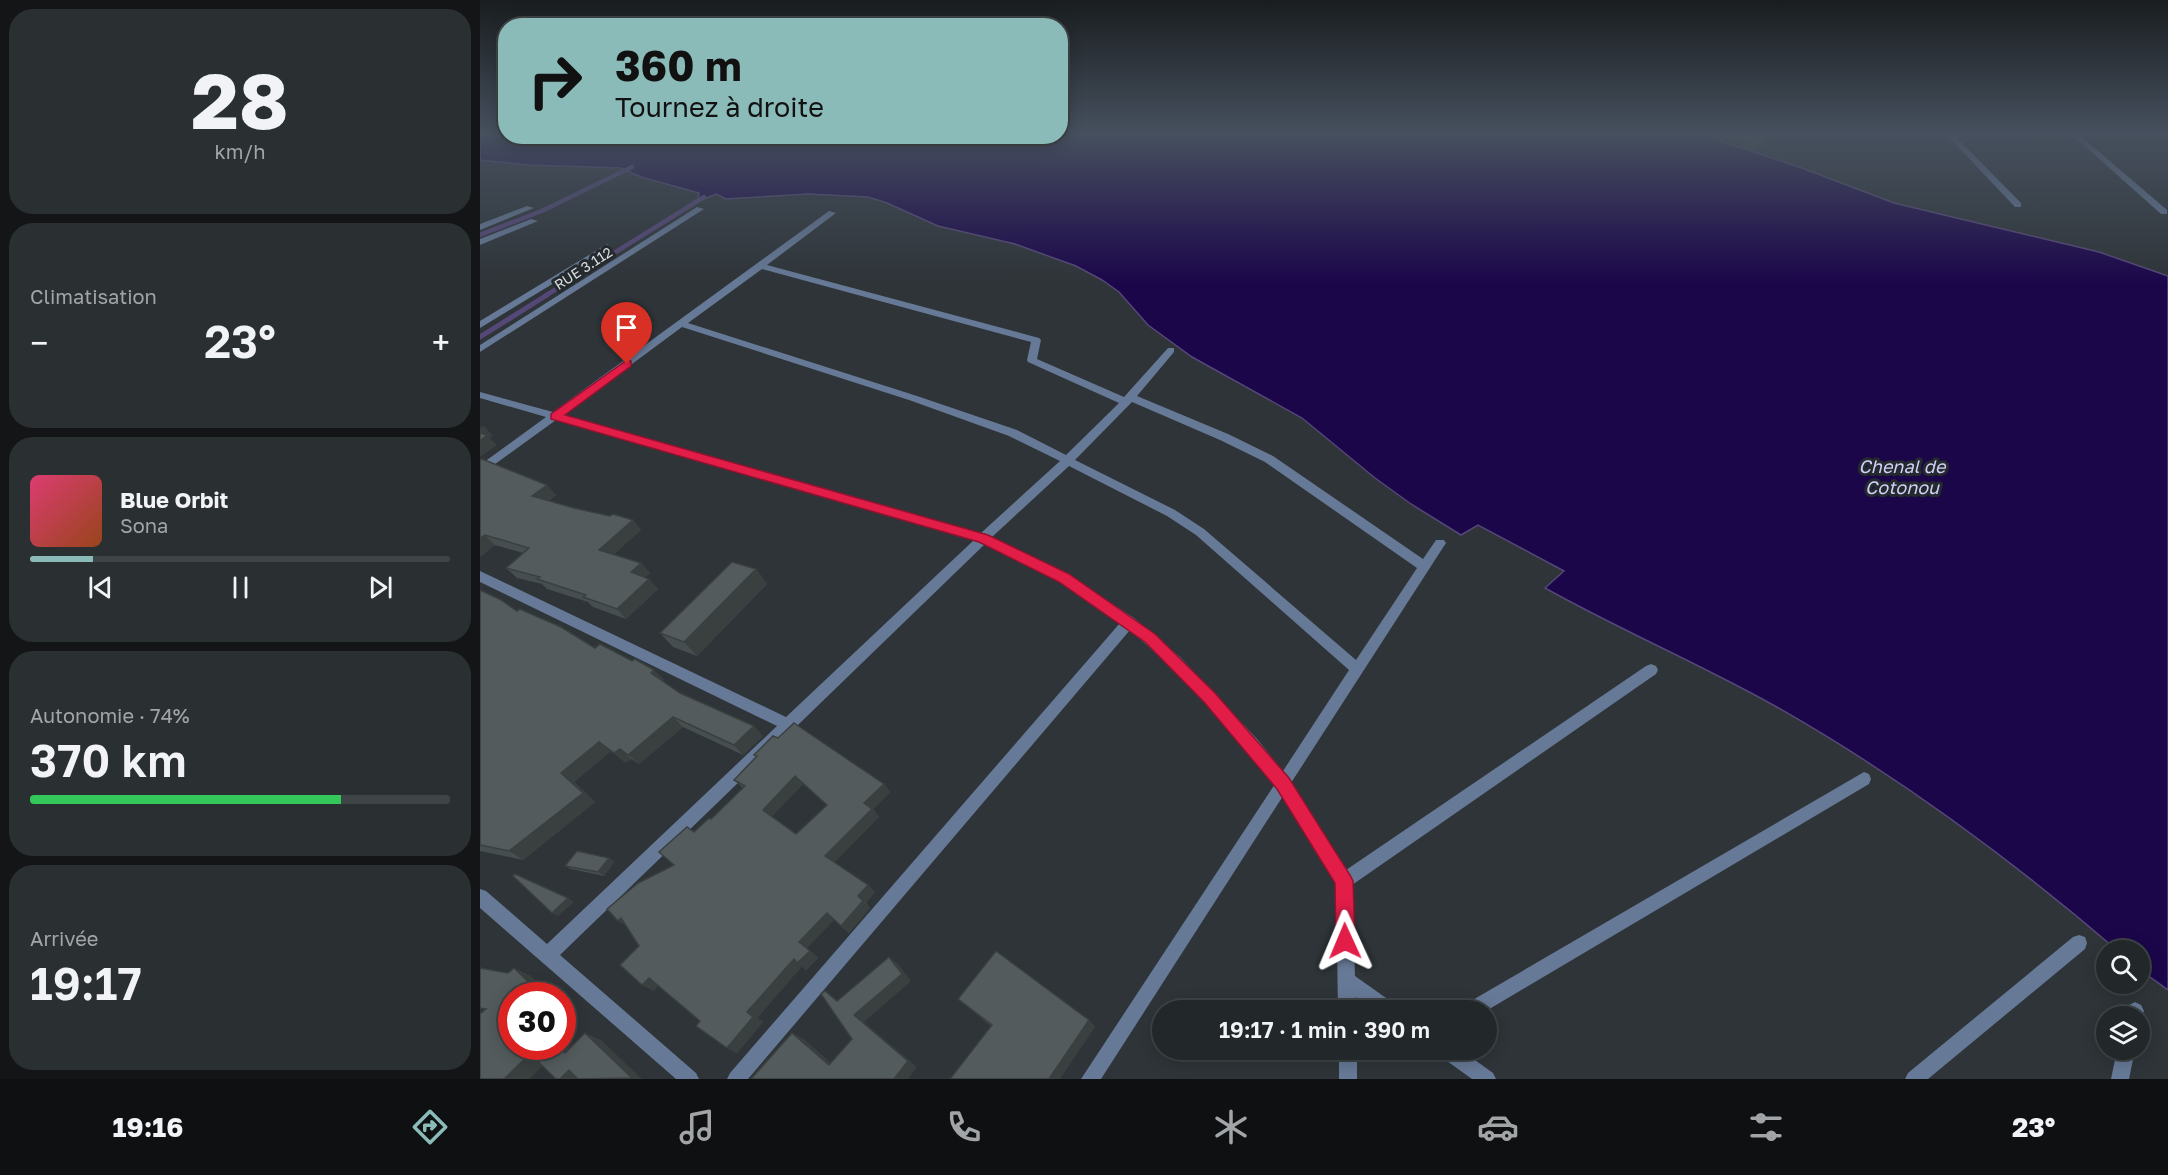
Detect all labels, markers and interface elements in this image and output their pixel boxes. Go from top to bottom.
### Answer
text: 360 m [615,40,742,90]
icon: right [516,42,594,120]
text: 28 [191,53,289,146]
text: Tournez à droite [615,91,824,123]
text: km/h [215,139,265,163]
street label: RUE 3.112 [551,243,615,293]
text: Climatisation [30,284,157,308]
pin [601,302,652,364]
icon: arrive [610,311,643,344]
text: 23° [204,314,276,368]
text: − [30,323,48,362]
text: + [432,323,450,362]
water label: Chenal de Cotonou [1859,455,1947,498]
text: Blue Orbit [120,486,228,513]
text: Sona [120,513,168,537]
icon: previous [84,571,117,604]
icon: pause [224,571,257,604]
icon: next [364,571,397,604]
text: Autonomie · 74% [30,703,190,727]
text: 370 km [30,733,187,787]
position arrow [1313,909,1377,973]
text: Arrivée [30,926,98,950]
map controls [2096,940,2150,1060]
button: search [2096,940,2150,994]
text: 19:17 [30,956,142,1010]
speed limit sign: 30 [498,982,576,1060]
button: layers [2096,1006,2150,1060]
text: 19:17 · 1 min · 390 m [1219,1016,1430,1043]
icon: directions [409,1106,451,1148]
icon: music [676,1106,718,1148]
icon: phone [943,1106,985,1148]
icon: climate [1210,1106,1252,1148]
icon: car [1477,1106,1519,1148]
icon: filters [1745,1106,1787,1148]
text: 19:16 [113,1111,183,1143]
text: 23° [2012,1111,2055,1143]

